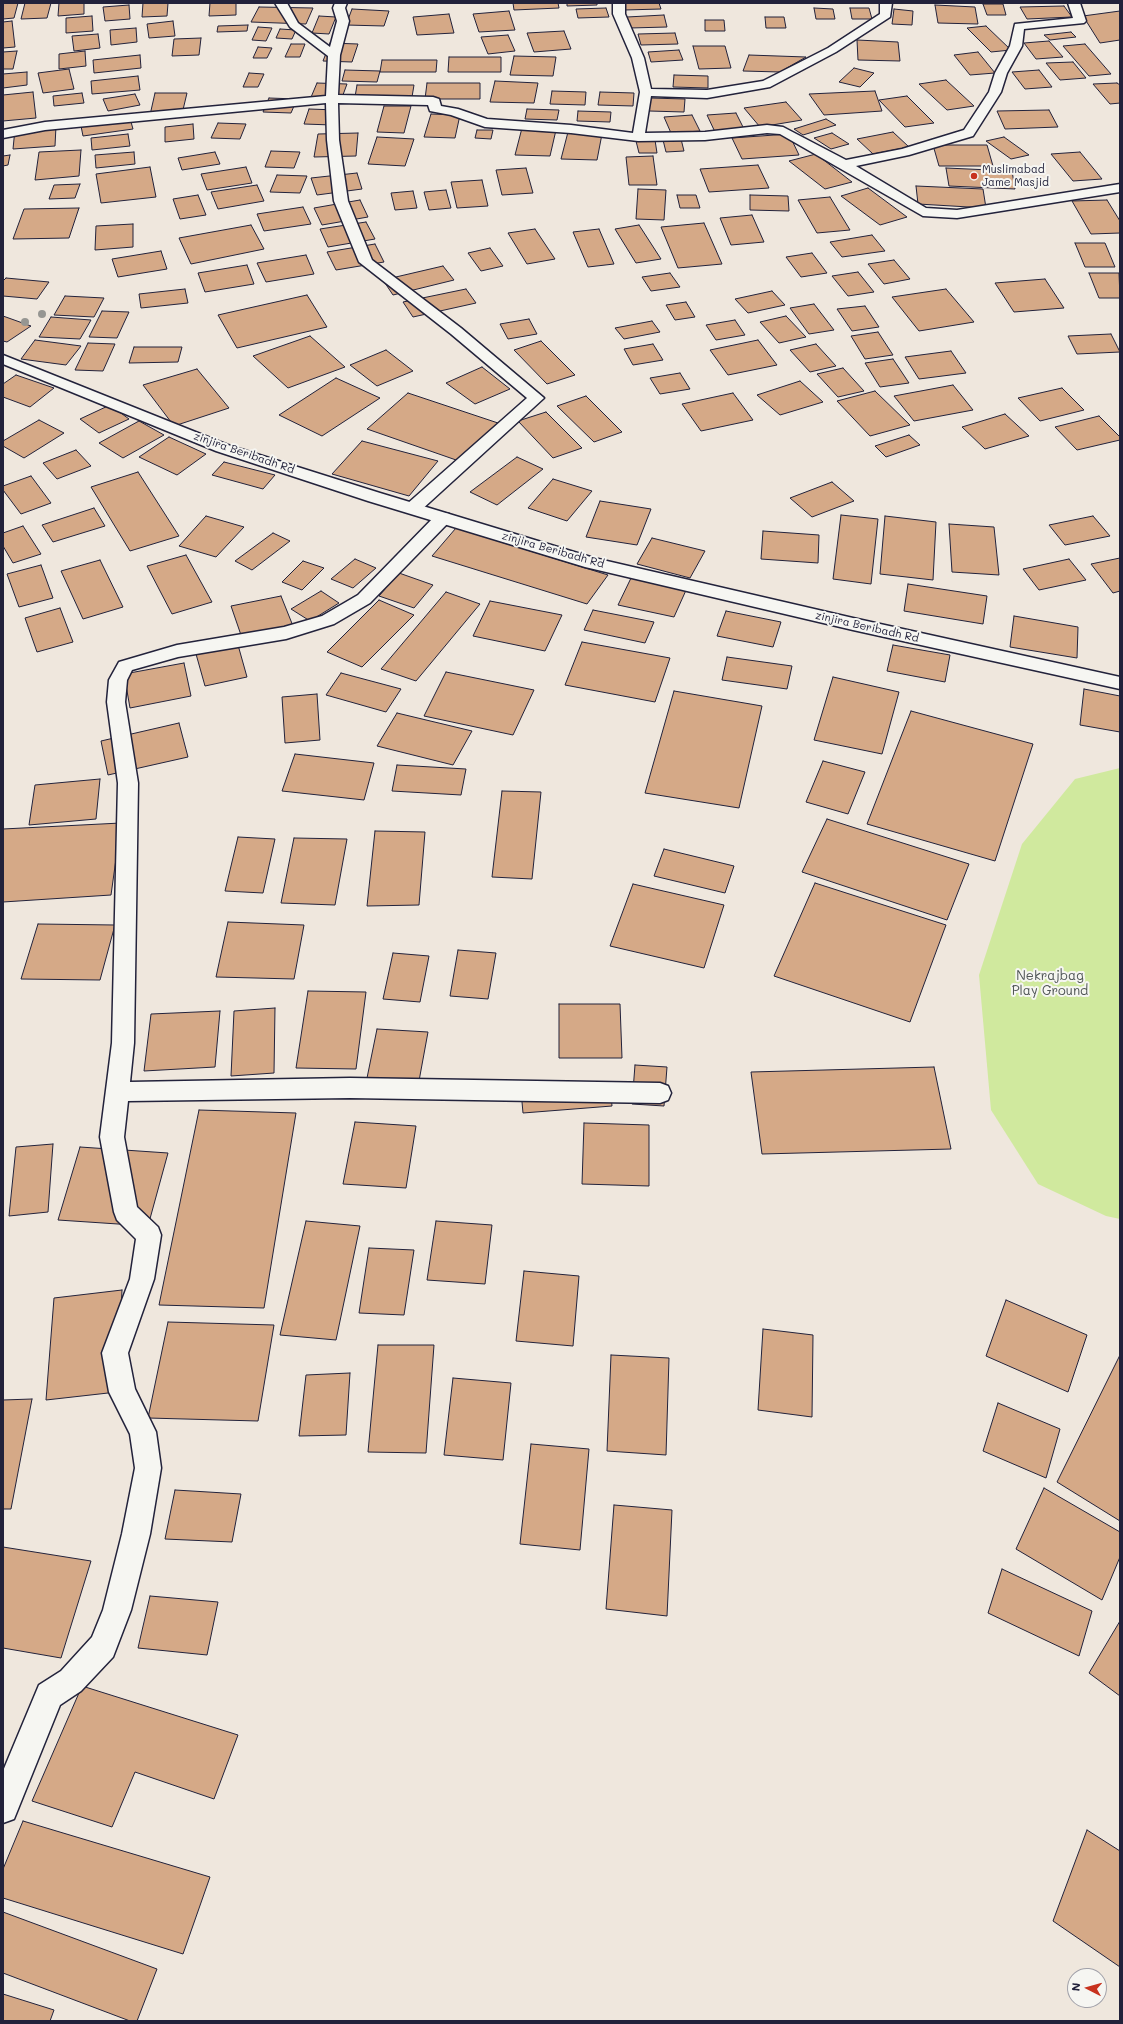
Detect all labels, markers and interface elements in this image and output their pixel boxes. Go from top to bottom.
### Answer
place label: Muslimabad Jame Masjid [982,163,1049,189]
marker: Muslimabad Jame Masjid [969,171,979,181]
street label: zinjira Beribadh Rd [192,430,296,476]
street label: zinjira Beribadh Rd [500,529,606,571]
street label: zinjira Beribadh Rd [814,609,920,645]
park label: Nekrajbag Play Ground [1012,968,1088,999]
north arrow [1067,1968,1107,2008]
text: N [1068,1982,1083,1992]

